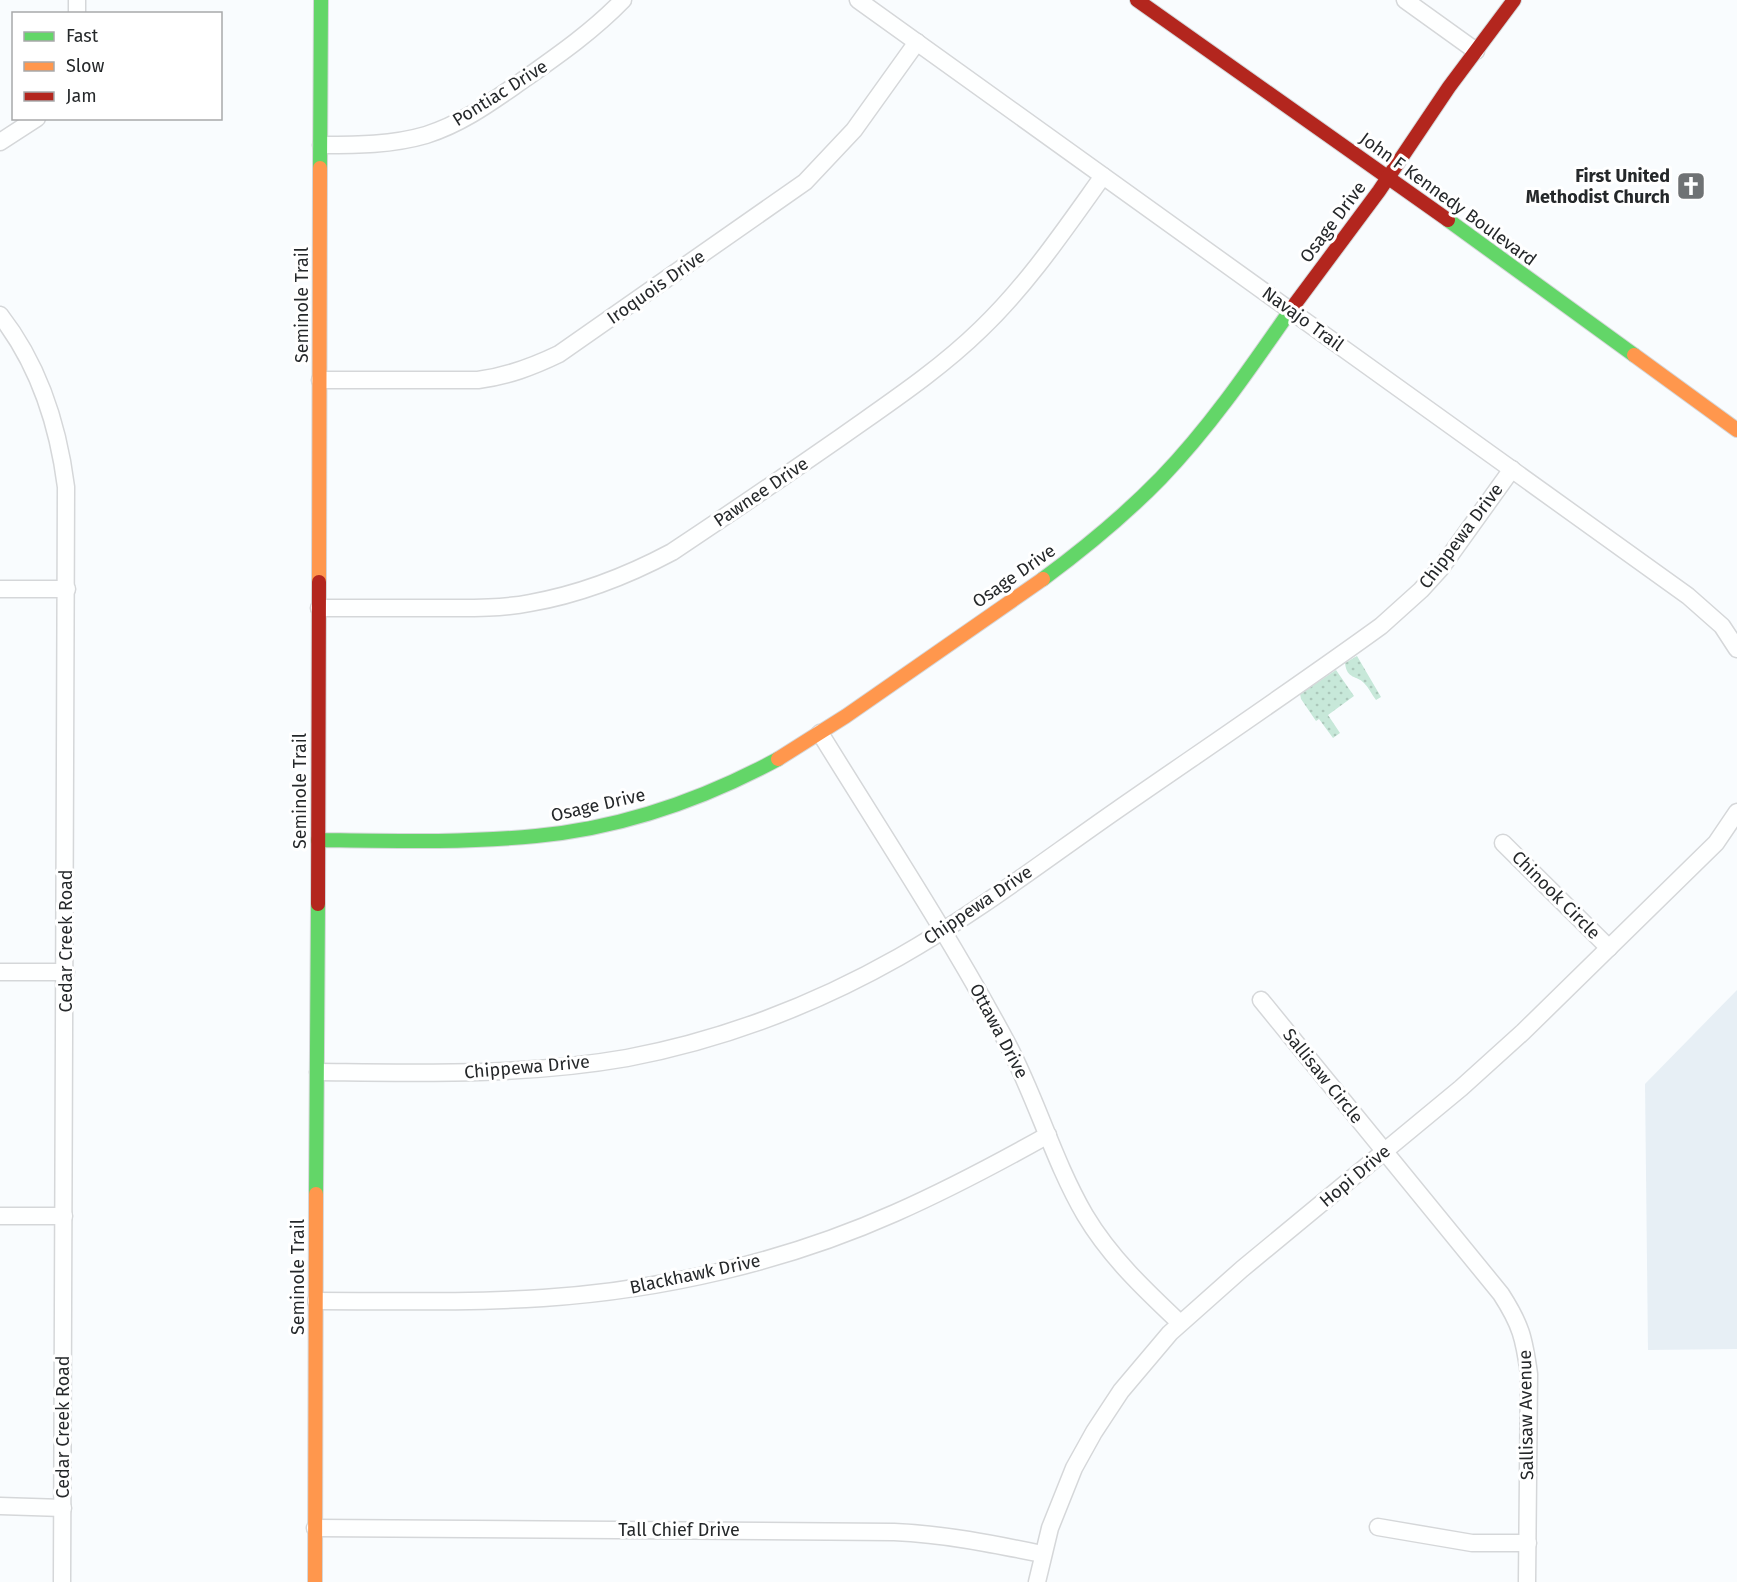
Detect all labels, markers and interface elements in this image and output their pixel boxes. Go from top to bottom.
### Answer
legend [12,12,222,120]
text: Fast [66,25,99,47]
text: Slow [66,55,105,77]
street label: Pontiac Drive [448,55,552,131]
text: Jam [66,85,97,107]
street label: John F Kennedy Boulevard [1355,127,1541,271]
place label: First United Methodist Church [1526,165,1670,208]
church icon: First United Methodist Church [1675,170,1707,202]
street label: Osage Drive [1295,177,1371,267]
street label: Iroquois Drive [603,245,709,329]
street label: Seminole Trail [291,247,313,363]
street label: Navajo Trail [1258,282,1348,356]
street label: Pawnee Drive [710,452,812,532]
street label: Chippewa Drive [1414,479,1508,593]
street label: Osage Drive [968,539,1060,613]
street label: Seminole Trail [289,733,311,849]
street label: Osage Drive [549,783,647,827]
street label: Chinook Circle [1507,846,1605,944]
street label: Chippewa Drive [920,861,1036,949]
street label: Cedar Creek Road [55,869,77,1013]
street label: Ottawa Drive [965,980,1033,1082]
street label: Sallisaw Circle [1278,1024,1368,1128]
street label: Chippewa Drive [463,1051,591,1083]
street label: Hopi Drive [1315,1140,1395,1212]
street label: Seminole Trail [287,1219,309,1335]
street label: Blackhawk Drive [628,1249,762,1299]
street label: Sallisaw Avenue [1514,1350,1538,1480]
street label: Cedar Creek Road [52,1355,74,1499]
street label: Tall Chief Drive [618,1519,740,1541]

